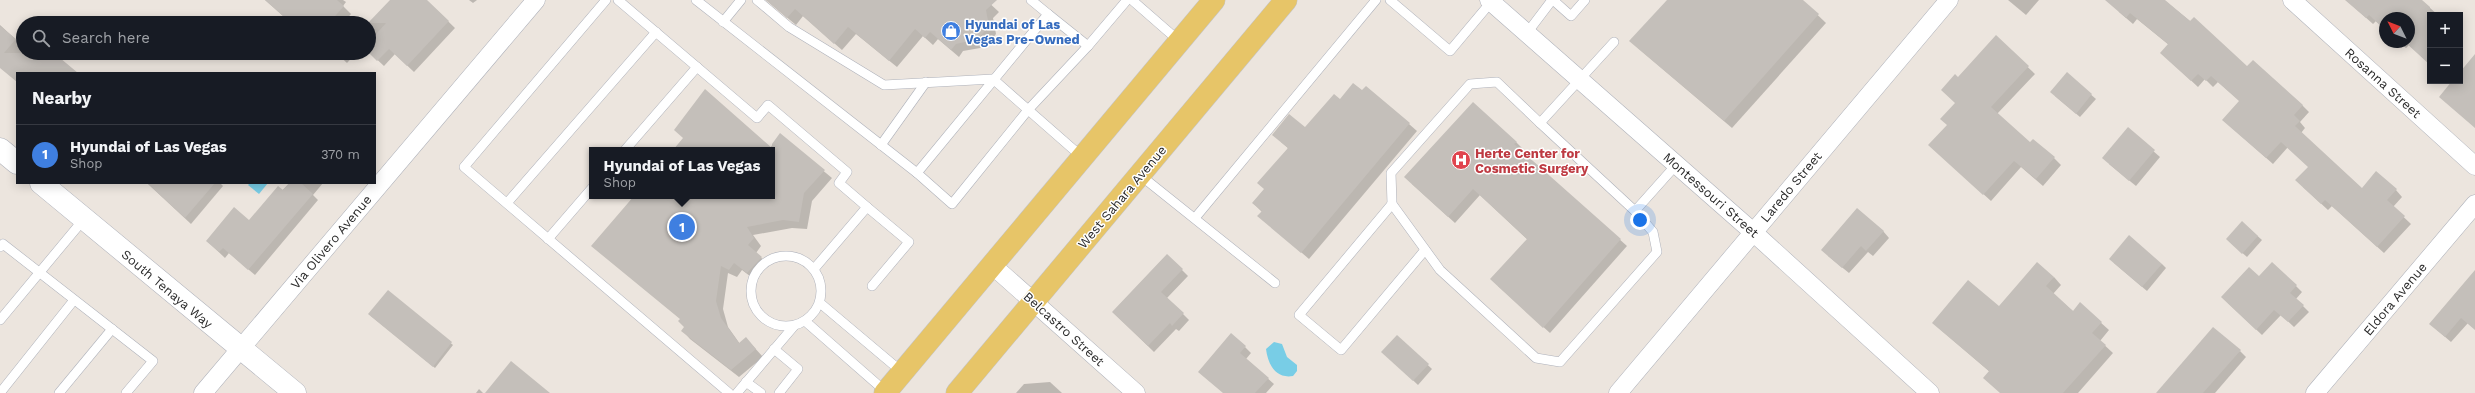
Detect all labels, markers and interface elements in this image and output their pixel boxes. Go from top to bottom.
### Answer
north arrow [2379,12,2415,48]
map controls [2427,12,2463,84]
button: + [2427,12,2463,48]
search box [16,16,376,60]
place label: Hyundai of Las Vegas Pre-Owned [965,17,1080,47]
shop icon: Hyundai of Las Vegas Pre-Owned [940,20,962,42]
icon: search [30,27,52,49]
text: Search here [62,29,150,47]
street label: Rosanna Street [2342,45,2425,121]
button: − [2427,48,2463,84]
text: Nearby [32,88,91,108]
text: Hyundai of Las Vegas [70,138,227,156]
street label: West Sahara Avenue [1075,143,1169,251]
place label: Herte Center for Cosmetic Surgery [1475,146,1589,176]
text: 1 [42,147,48,162]
text: 370 m [321,147,360,162]
popup [589,147,775,199]
street label: Laredo Street [1757,148,1825,225]
hospital icon: Herte Center for Cosmetic Surgery [1450,149,1472,171]
street label: Montessouri Street [1660,149,1762,241]
text: Shop [70,156,102,171]
text: Hyundai of Las Vegas [604,157,760,175]
text: Shop [604,175,636,190]
street label: Via Olivero Avenue [287,192,375,292]
your location [1630,210,1650,230]
pin: 1 [669,212,695,242]
street label: South Tenaya Way [118,247,216,332]
street label: Eldora Avenue [2360,260,2430,338]
street label: Belcastro Street [1021,289,1108,370]

